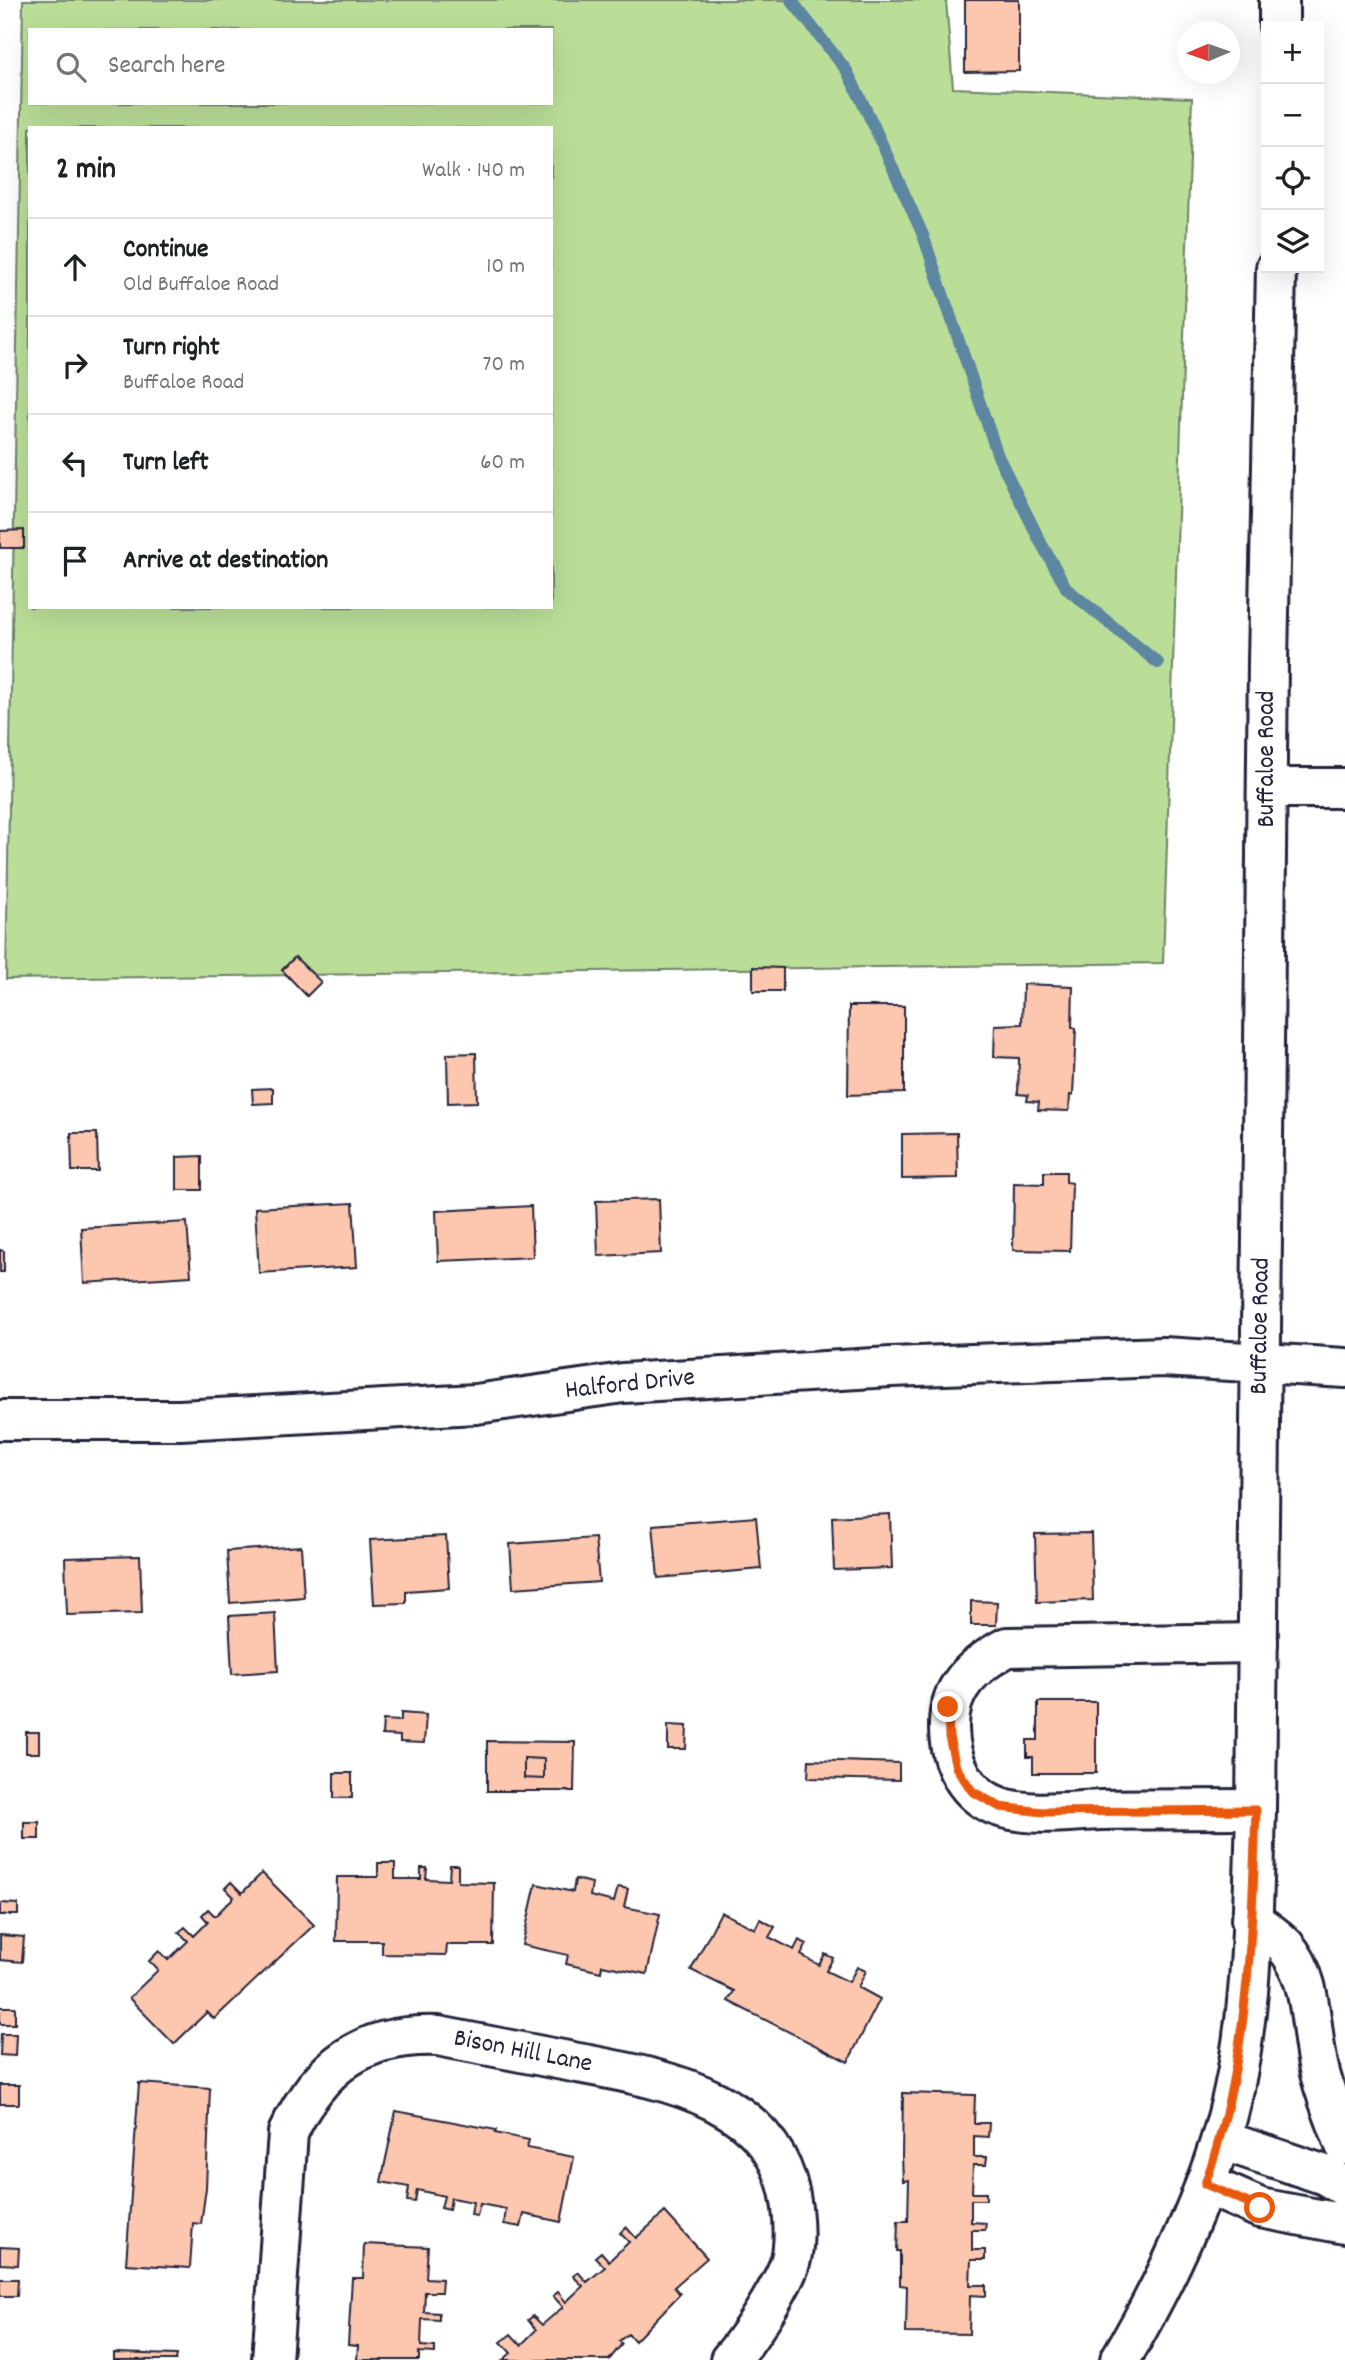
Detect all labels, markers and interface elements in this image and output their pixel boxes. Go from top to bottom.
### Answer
north arrow [1177,21,1240,84]
map controls [1261,21,1324,273]
button: + [1261,21,1324,84]
search box [28,28,553,105]
icon: search [52,48,90,86]
text: Search here [108,48,226,85]
button: − [1261,84,1324,147]
button: locate [1261,147,1324,210]
text: 2 min [56,150,116,193]
text: Walk · 140 m [422,155,525,188]
button: layers [1261,210,1324,273]
text: Continue [123,232,208,269]
icon: ahead [56,248,94,286]
text: 10 m [486,251,525,284]
text: Old Buffaloe Road [123,269,279,302]
text: Turn right [123,330,220,367]
icon: right [56,346,94,384]
text: 70 m [483,349,525,382]
text: Buffaloe Road [123,367,244,400]
icon: left [56,444,94,482]
text: Turn left [123,445,209,482]
text: 60 m [480,447,525,480]
icon: arrive [56,542,94,580]
text: Arrive at destination [123,543,328,580]
street label: Buffaloe Road [1249,690,1286,828]
street label: Buffaloe Road [1241,1257,1281,1395]
street label: Halford Drive [563,1360,697,1410]
route end [932,1691,963,1722]
street label: Bison Hill Lane [451,2020,595,2084]
route start [1244,2192,1275,2223]

